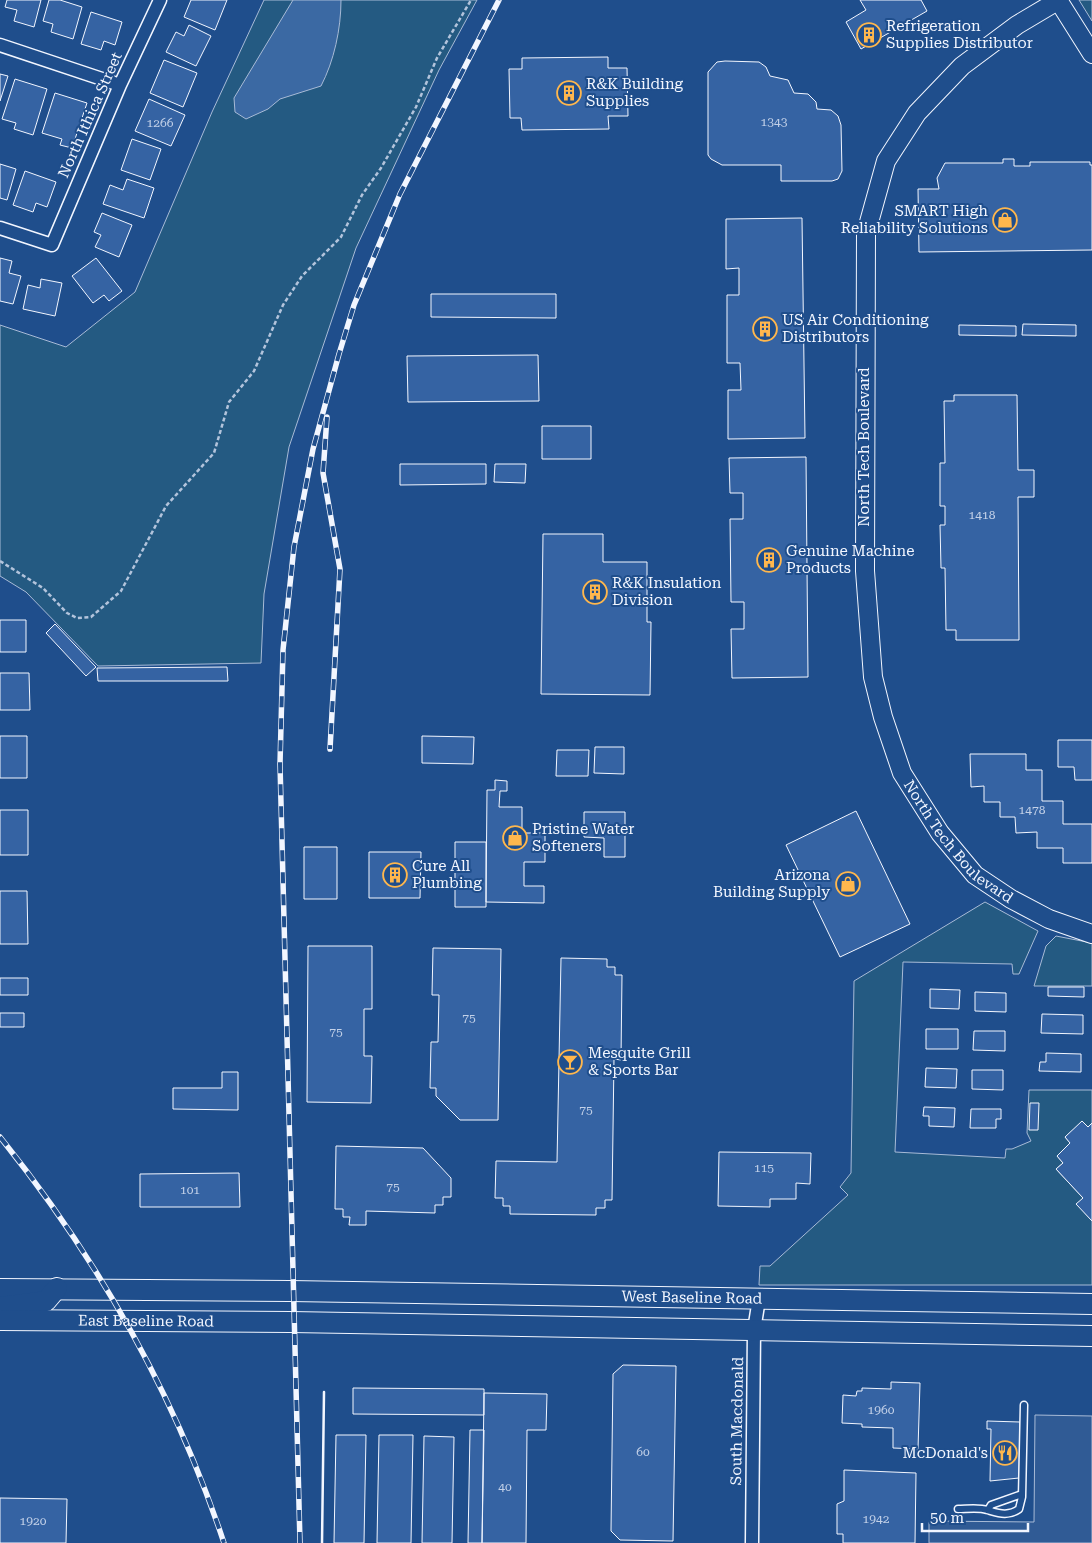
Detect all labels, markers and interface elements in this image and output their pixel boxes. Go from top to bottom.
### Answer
place label: Refrigeration Supplies Distributor [886,17,1033,52]
building icon: Refrigeration Supplies Distributor [856,22,882,48]
street label: North Ithica Street [54,49,126,181]
place label: R&K Building Supplies [586,75,684,110]
building icon: R&K Building Supplies [556,80,582,106]
house number: 1343 [761,115,788,129]
house number: 1266 [147,116,174,130]
place label: SMART High Reliability Solutions [841,202,988,237]
shop icon: SMART High Reliability Solutions [992,207,1018,233]
place label: US Air Conditioning Distributors [782,311,929,346]
building icon: US Air Conditioning Distributors [752,316,778,342]
street label: North Tech Boulevard [855,367,873,527]
house number: 1418 [969,508,996,522]
place label: Genuine Machine Products [786,542,914,577]
building icon: Genuine Machine Products [756,547,782,573]
place label: R&K Insulation Division [612,574,722,609]
building icon: R&K Insulation Division [582,579,608,605]
street label: North Tech Boulevard [900,777,1017,907]
house number: 1478 [1019,803,1046,817]
place label: Pristine Water Softeners [532,820,634,855]
shop icon: Pristine Water Softeners [502,825,528,851]
place label: Cure All Plumbing [412,857,482,892]
building icon: Cure All Plumbing [382,862,408,888]
place label: Arizona Building Supply [713,866,830,901]
shop icon: Arizona Building Supply [835,871,861,897]
house number: 75 [462,1011,476,1025]
house number: 75 [329,1025,343,1039]
place label: Mesquite Grill & Sports Bar [588,1044,691,1079]
bar icon: Mesquite Grill & Sports Bar [557,1049,583,1075]
house number: 75 [579,1103,593,1117]
house number: 115 [754,1161,774,1175]
house number: 75 [386,1180,400,1194]
house number: 101 [180,1183,200,1197]
street label: West Baseline Road [621,1287,763,1308]
street label: East Baseline Road [78,1312,214,1330]
street label: South Macdonald [727,1356,747,1485]
house number: 1960 [868,1403,895,1417]
restaurant icon: McDonald's [992,1440,1018,1466]
place label: McDonald's [903,1444,988,1462]
house number: 60 [636,1445,650,1459]
house number: 40 [498,1480,512,1494]
scale bar [922,1500,1028,1532]
text: 50 m [930,1509,965,1527]
house number: 1942 [863,1512,890,1526]
house number: 1920 [20,1514,47,1528]

